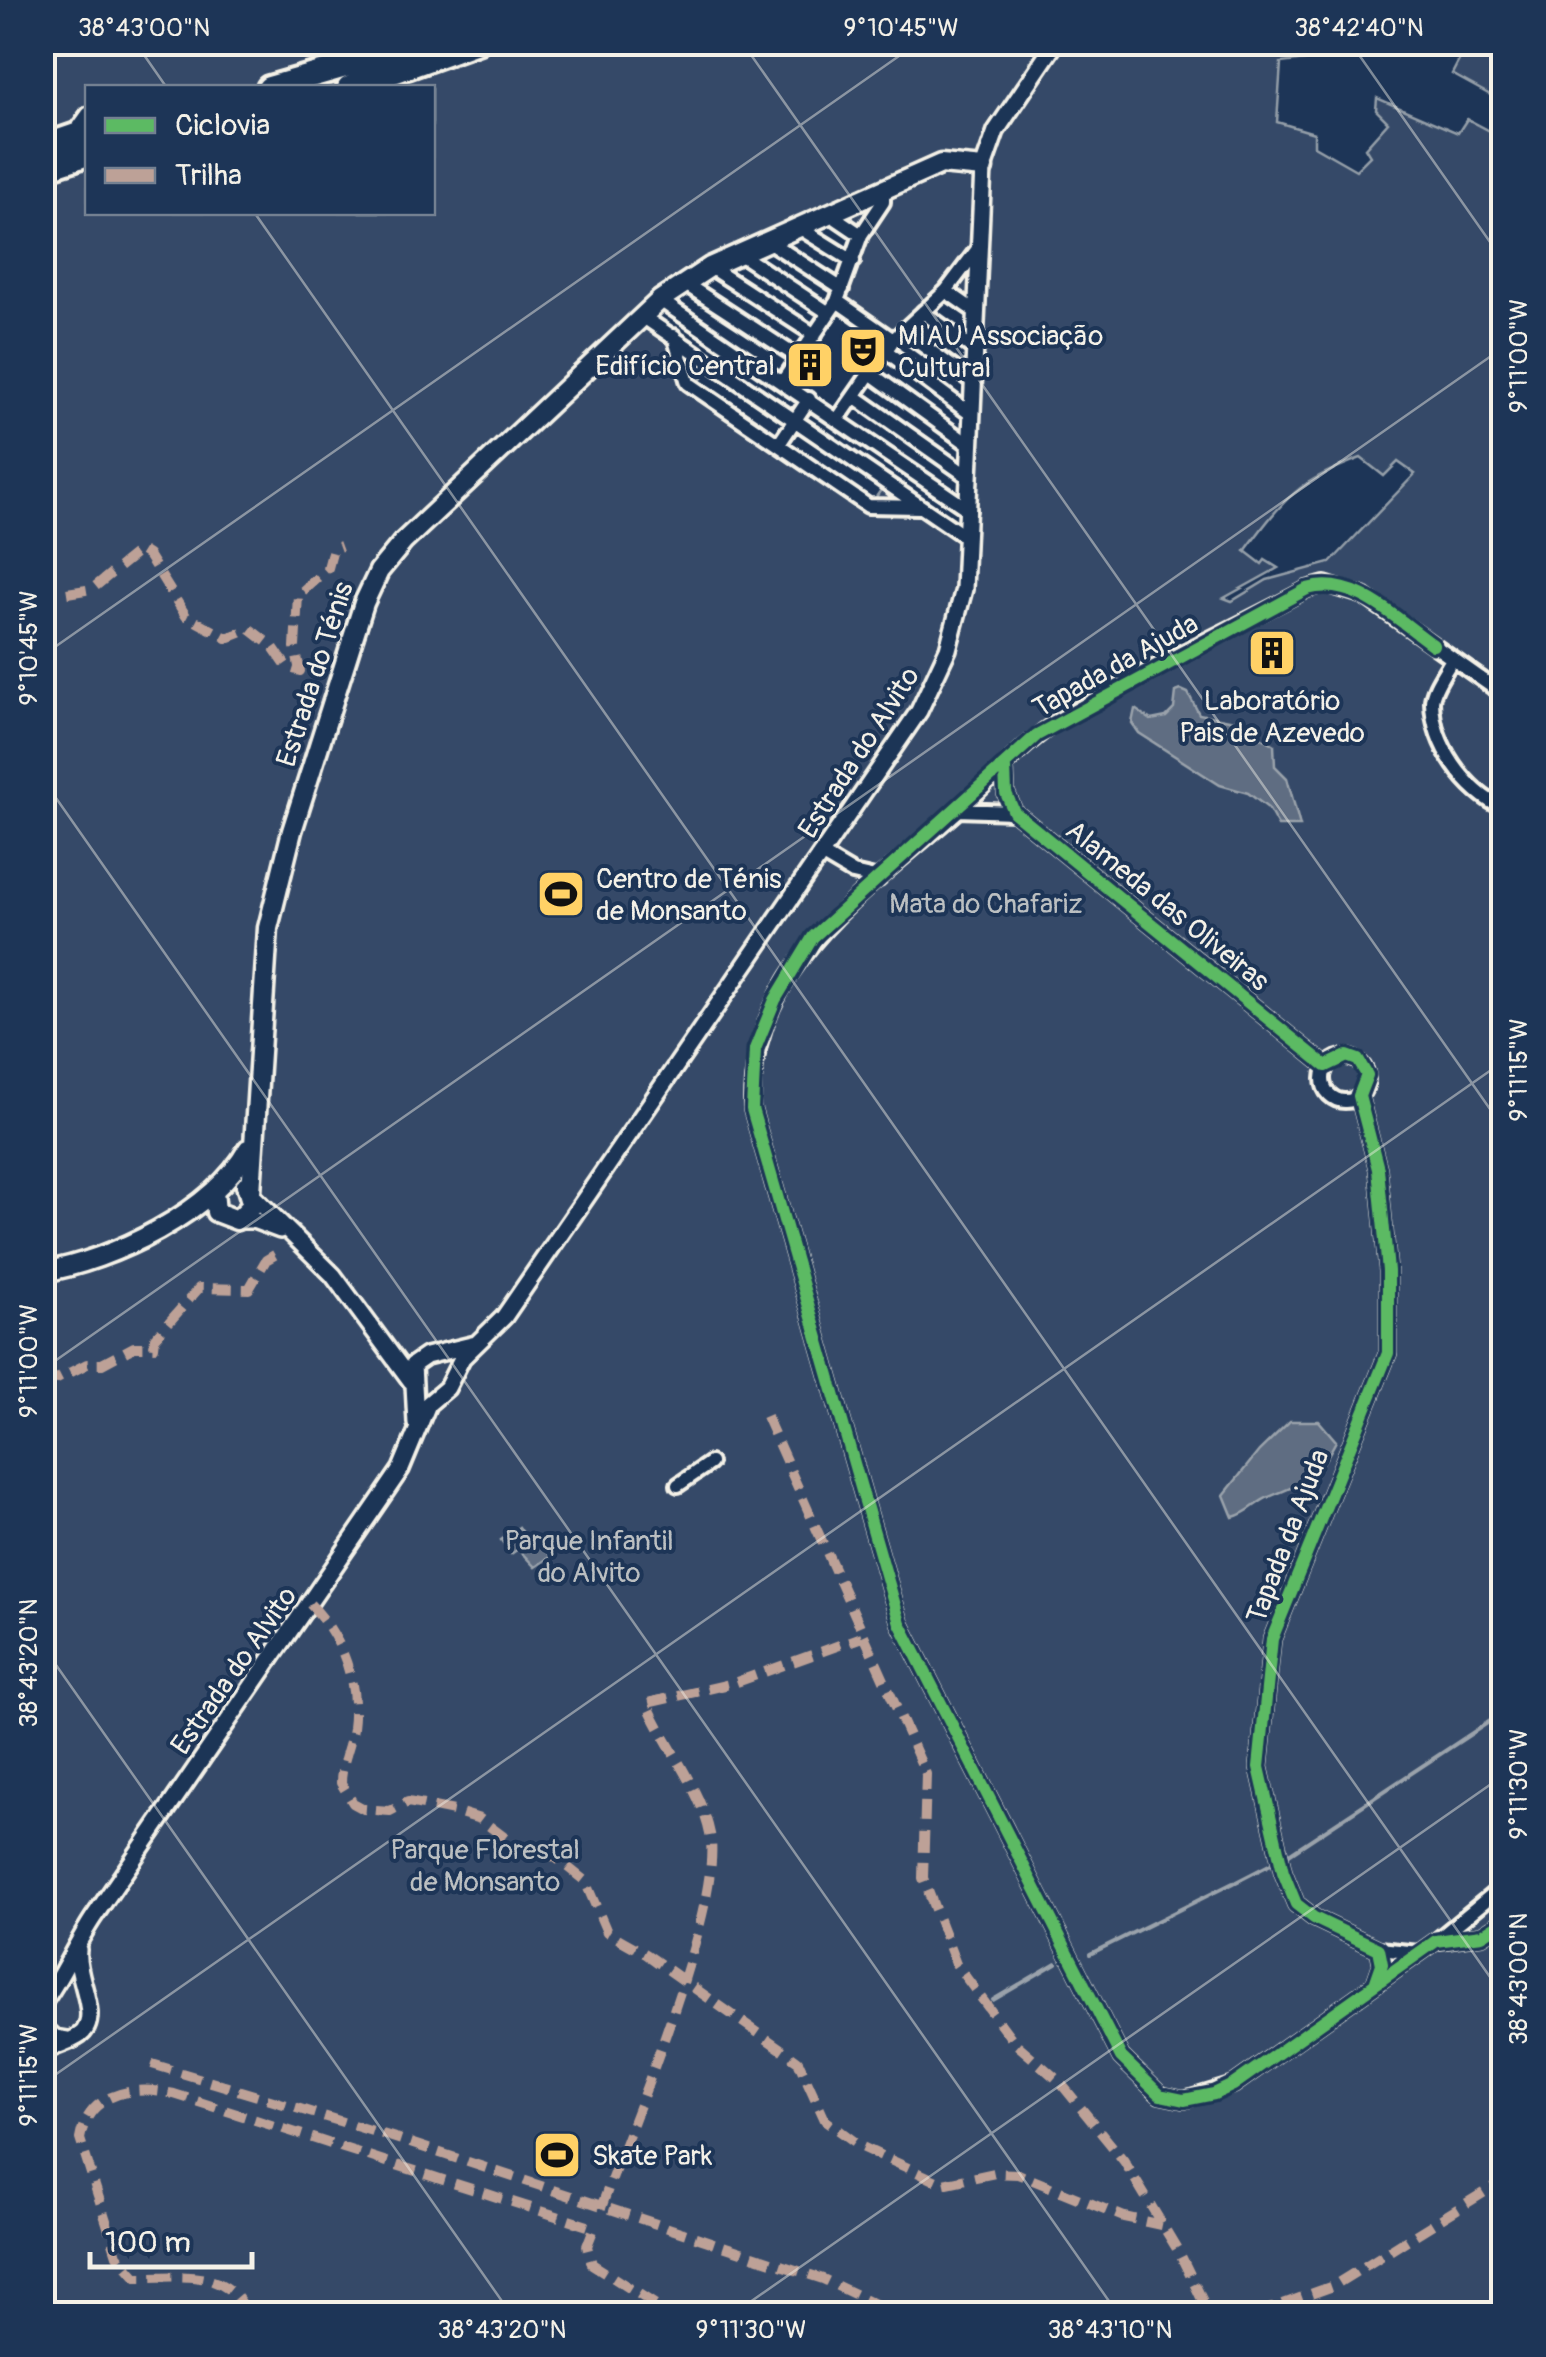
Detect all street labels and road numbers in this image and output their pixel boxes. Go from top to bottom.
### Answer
street label: Estrada do Ténis [269,577,362,771]
street label: Tapada da Ajuda [1027,606,1205,726]
street label: Estrada do Alvito [791,661,928,845]
street label: Alameda das Oliveiras [1058,813,1276,999]
street label: Tapada da Ajuda [1239,1445,1338,1629]
street label: Estrada do Alvito [163,1580,305,1762]

